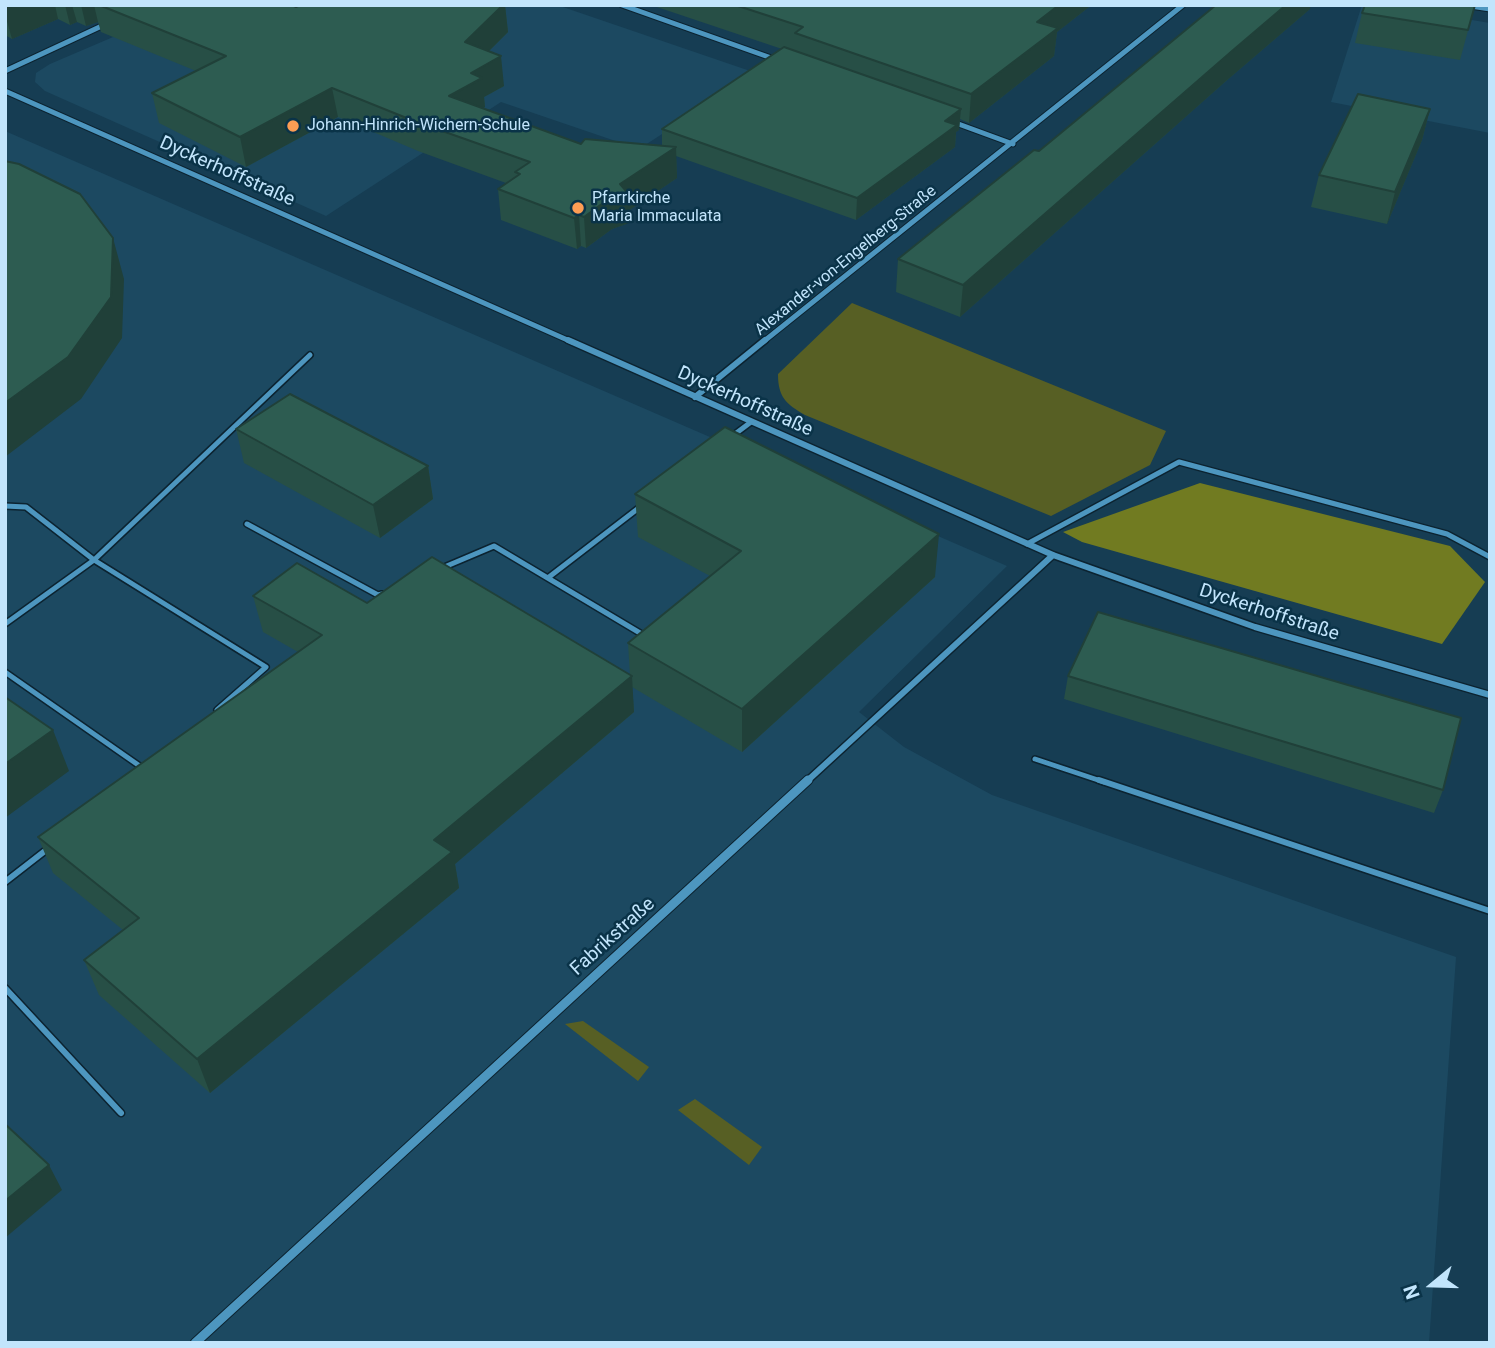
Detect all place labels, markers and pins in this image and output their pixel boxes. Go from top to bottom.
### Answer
place label: Johann-Hinrich-Wichern-Schule [307,116,530,136]
marker: Johann-Hinrich-Wichern-Schule [285,118,301,134]
place label: Pfarrkirche Maria Immaculata [592,189,722,227]
marker: Pfarrkirche Maria Immaculata [570,200,586,216]

